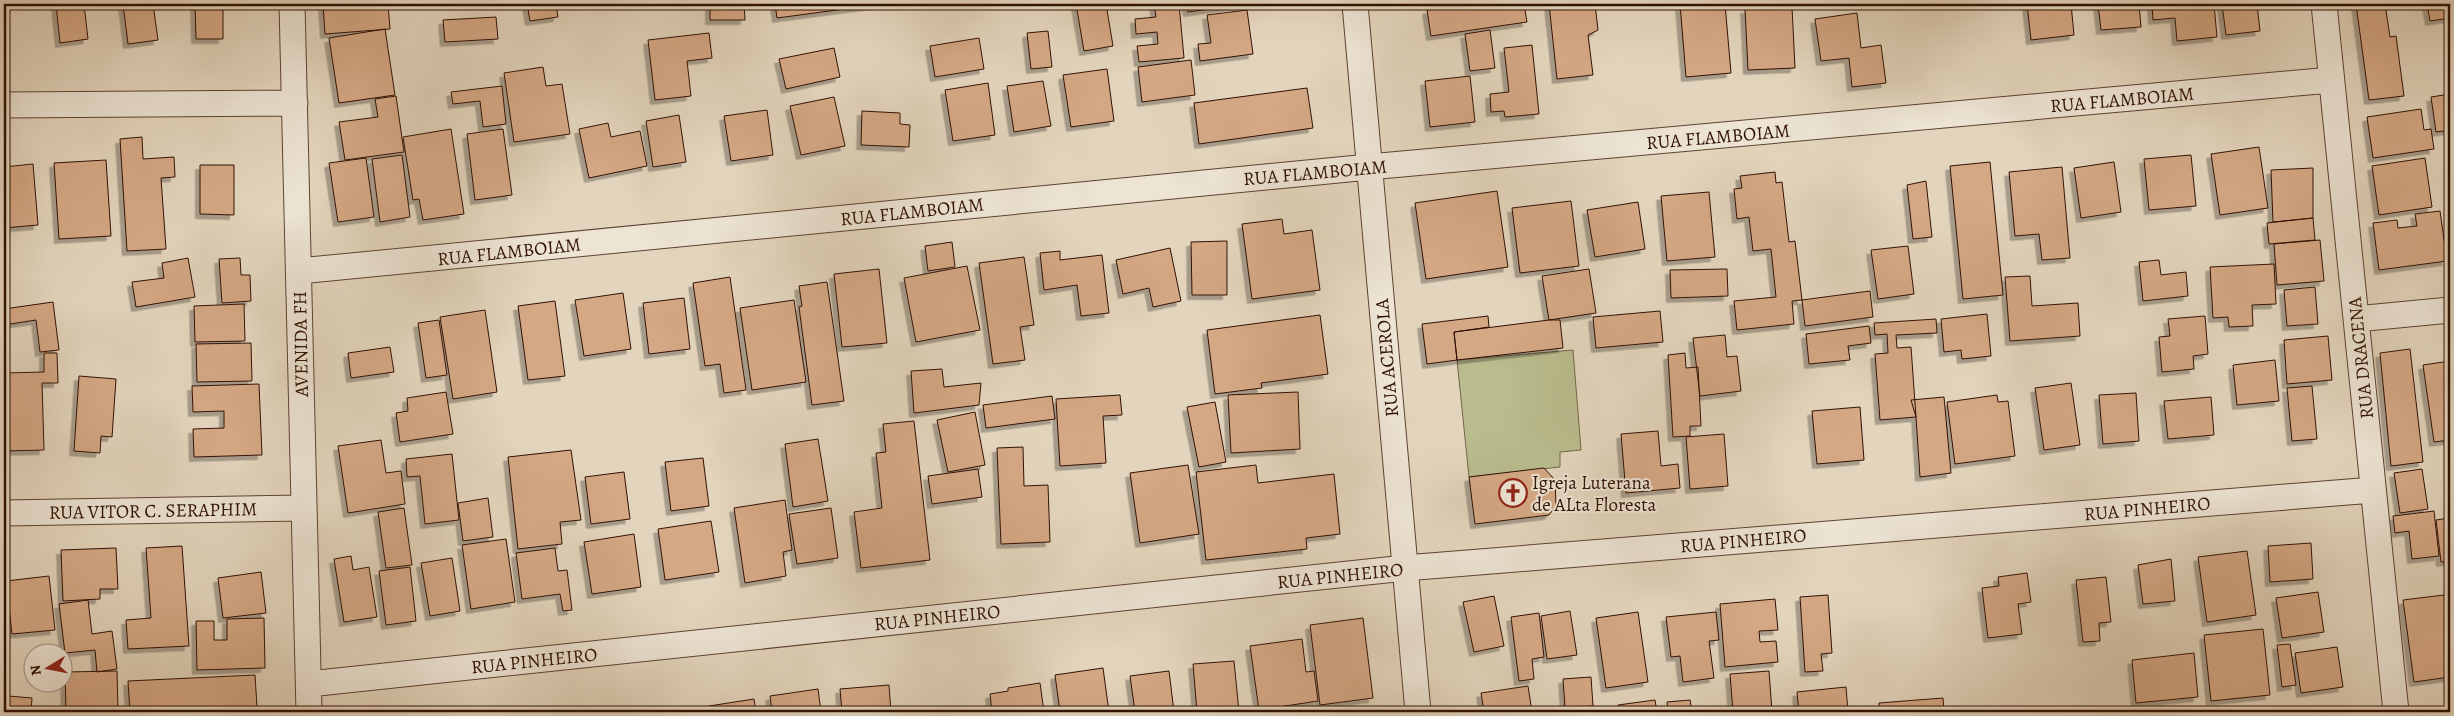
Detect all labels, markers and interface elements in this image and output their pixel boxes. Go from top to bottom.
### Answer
street label: RUA FLAMBOIAM [2049,81,2195,119]
street label: RUA FLAMBOIAM [1645,118,1791,156]
street label: RUA FLAMBOIAM [1242,154,1388,192]
street label: RUA FLAMBOIAM [839,192,985,232]
street label: RUA FLAMBOIAM [436,232,582,272]
street label: AVENIDA FH [287,291,315,398]
street label: RUA DRACENA [2342,295,2380,420]
street label: RUA ACEROLA [1369,297,1405,418]
place label: Igreja Luterana de ALta Floresta [1532,470,1656,518]
church icon: Igreja Luterana de ALta Floresta [1498,478,1528,508]
street label: RUA PINHEIRO [2083,491,2211,527]
street label: RUA VITOR C. SERAPHIM [49,496,257,526]
street label: RUA PINHEIRO [1679,523,1807,559]
street label: RUA PINHEIRO [1276,556,1405,596]
street label: RUA PINHEIRO [873,598,1002,638]
street label: RUA PINHEIRO [470,641,599,681]
north arrow [22,644,72,694]
text: N [25,663,46,677]

